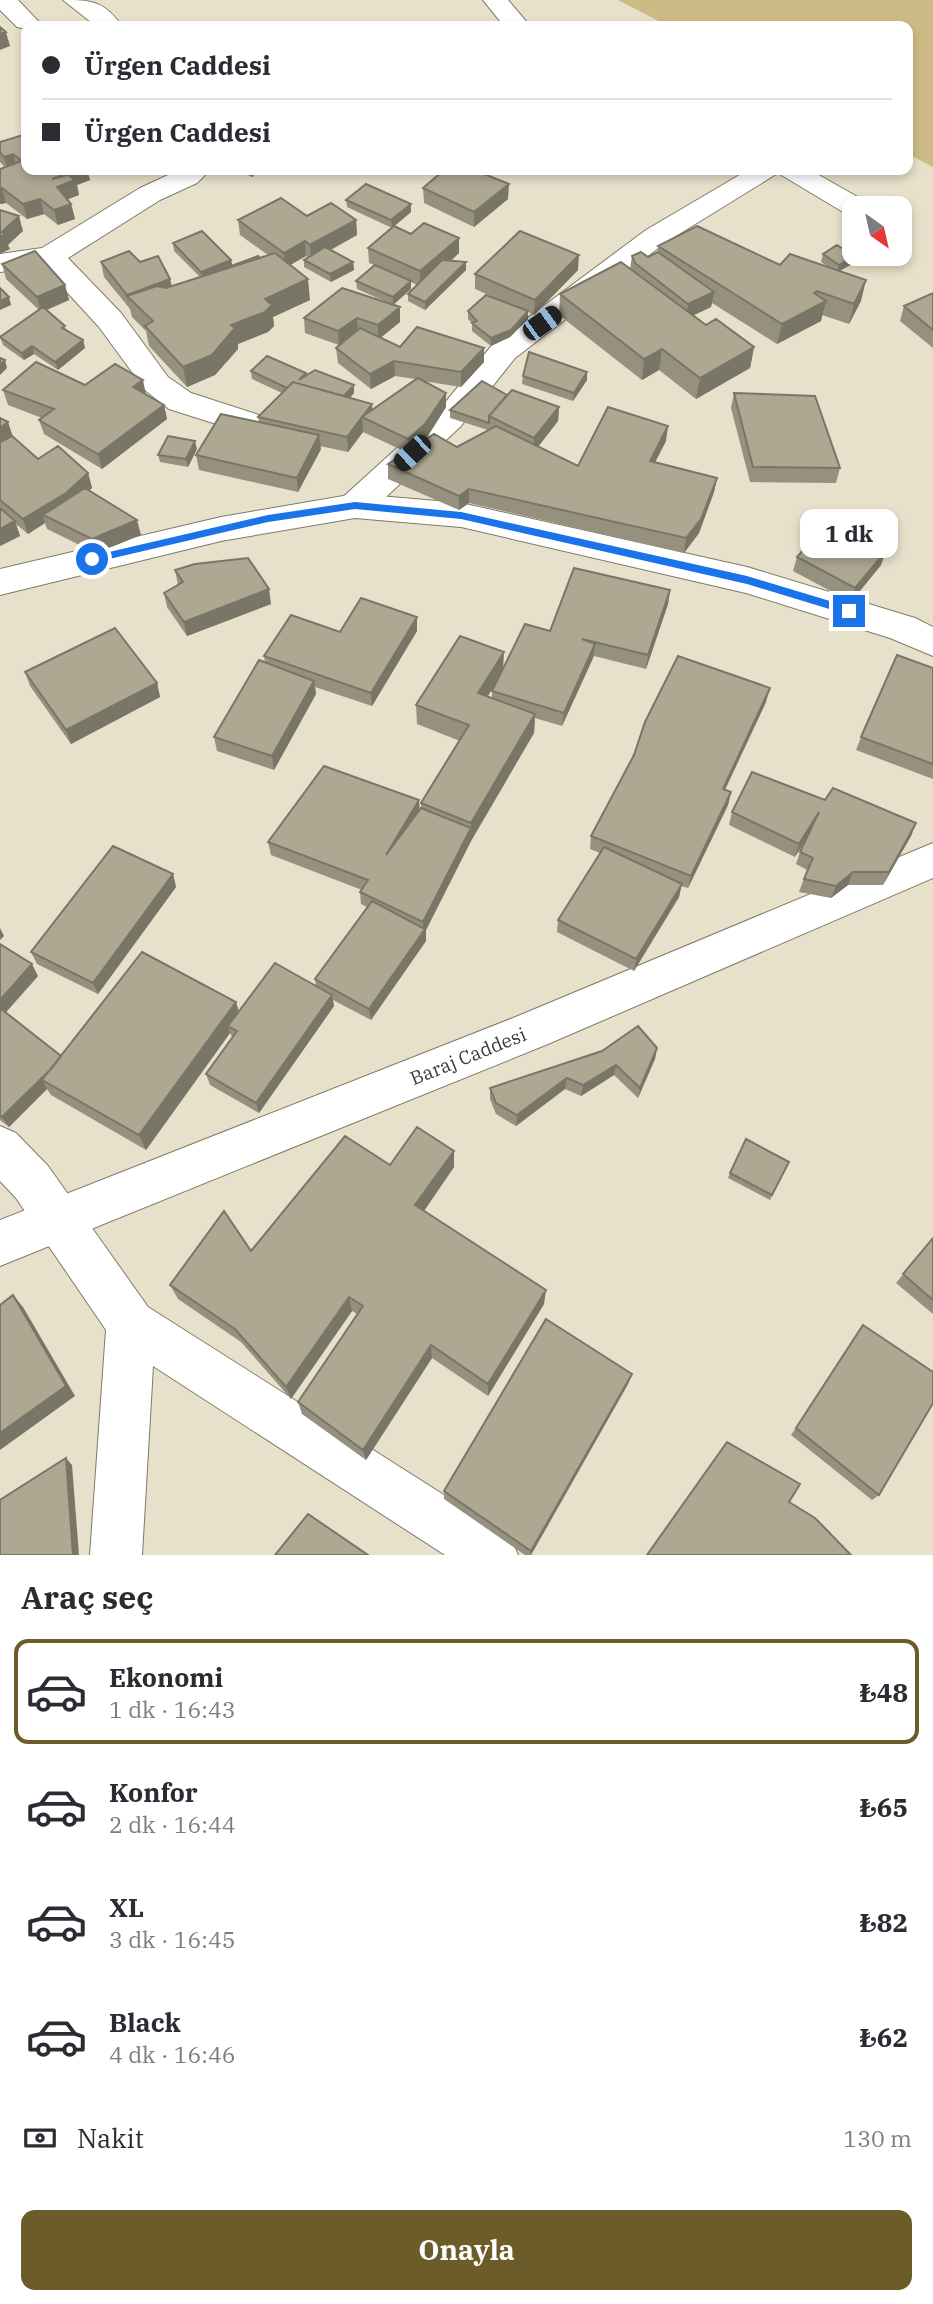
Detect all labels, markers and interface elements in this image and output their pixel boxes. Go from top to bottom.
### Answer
text: Ürgen Caddesi [84,48,271,82]
text: Ürgen Caddesi [84,115,271,149]
north arrow [842,196,912,266]
map controls [842,196,912,266]
car [519,302,566,344]
car [390,431,435,475]
callout: 1 dk [800,510,898,558]
text: 1 dk [825,518,873,548]
route start [76,543,108,575]
route end [833,595,865,627]
street label: Baraj Caddesi [406,1022,530,1090]
text: Araç seç [21,1576,153,1618]
icon: car [25,1660,88,1723]
text: Ekonomi [109,1660,223,1694]
text: ₺48 [859,1675,908,1709]
text: 1 dk · 16:43 [109,1694,236,1724]
icon: car [25,1775,88,1838]
text: Konfor [109,1775,198,1809]
text: ₺65 [859,1790,908,1824]
text: 2 dk · 16:44 [109,1809,236,1839]
icon: car [25,1890,88,1953]
text: XL [109,1890,144,1924]
text: ₺82 [859,1905,908,1939]
text: 3 dk · 16:45 [109,1924,236,1954]
icon: car [25,2005,88,2068]
text: Black [109,2005,181,2039]
text: ₺62 [859,2020,908,2054]
text: 4 dk · 16:46 [109,2039,236,2069]
icon: cash [21,2119,59,2157]
text: Nakit [77,2121,144,2155]
text: 130 m [843,2123,912,2153]
button: Onayla [21,2210,912,2290]

